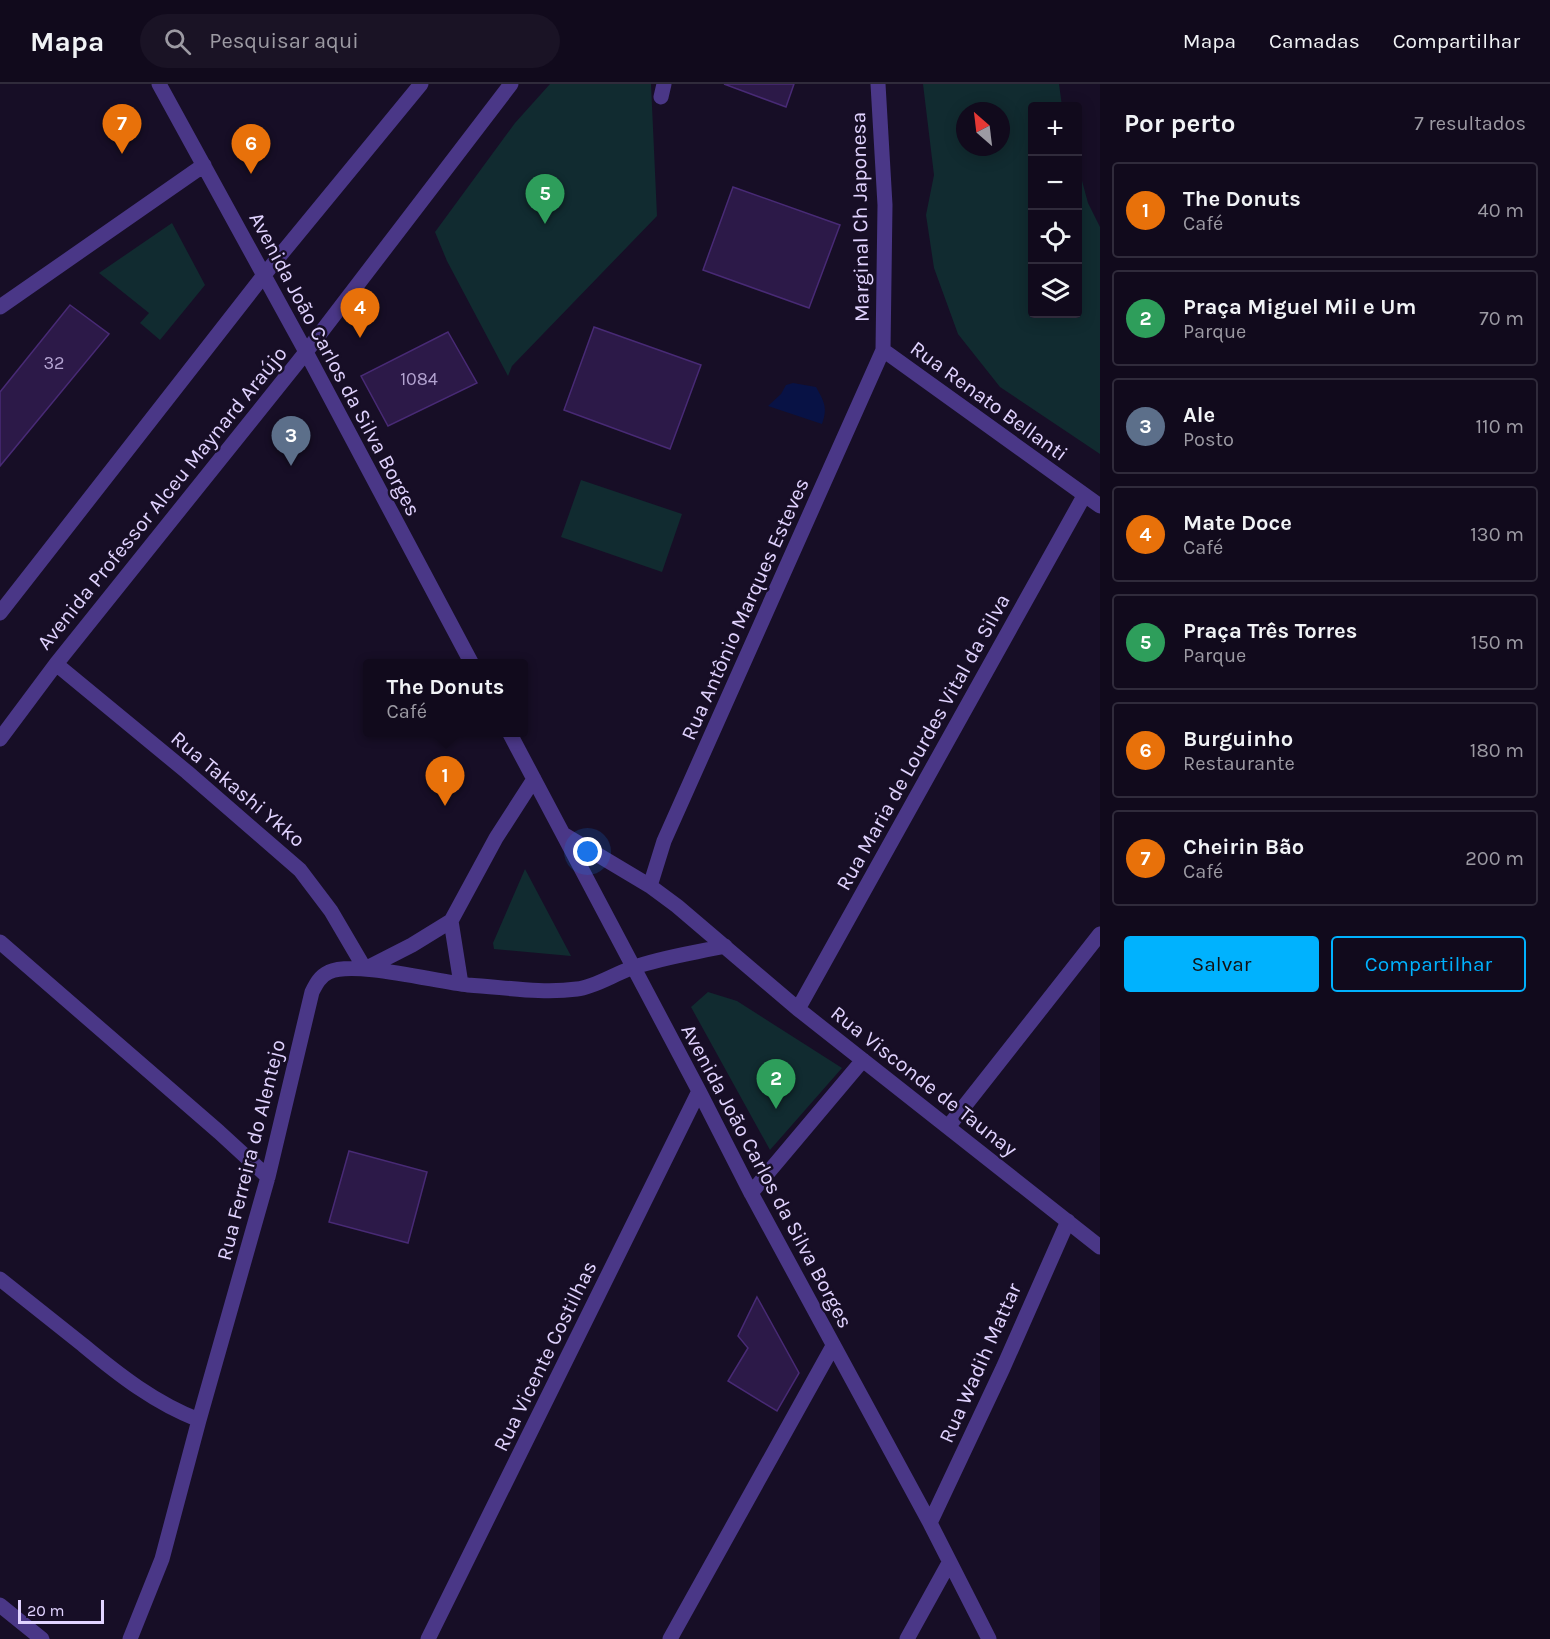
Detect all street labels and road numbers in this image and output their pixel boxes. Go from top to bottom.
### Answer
street label: Marginal Ch Japonesa [846,112,874,322]
street label: Avenida João Carlos da Silva Borges [244,208,426,520]
street label: Rua Renato Bellanti [906,336,1072,466]
street label: Avenida Professor Alceu Maynard Araújo [32,342,292,654]
street label: Rua Antônio Marques Esteves [676,474,814,744]
street label: Rua Maria de Lourdes Vital da Silva [831,590,1015,894]
street label: Rua Takashi Ykko [166,726,310,852]
street label: Rua Visconde de Taunay [826,1001,1022,1161]
street label: Avenida João Carlos da Silva Borges [676,1020,858,1332]
street label: Rua Ferreira do Alentejo [212,1037,290,1263]
street label: Rua Vicente Costilhas [488,1257,602,1455]
street label: Rua Wadih Mattar [934,1279,1026,1447]

